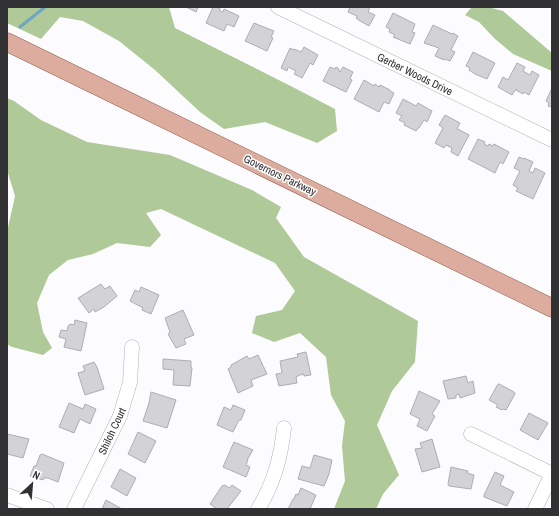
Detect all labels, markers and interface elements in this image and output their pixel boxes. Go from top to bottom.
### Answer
street label: Gerber Woods Drive [375,50,455,98]
street label: Governors Parkway [241,151,319,199]
street label: Shiloh Court [95,405,129,457]
north arrow [12,464,52,504]
text: N [30,467,42,483]

